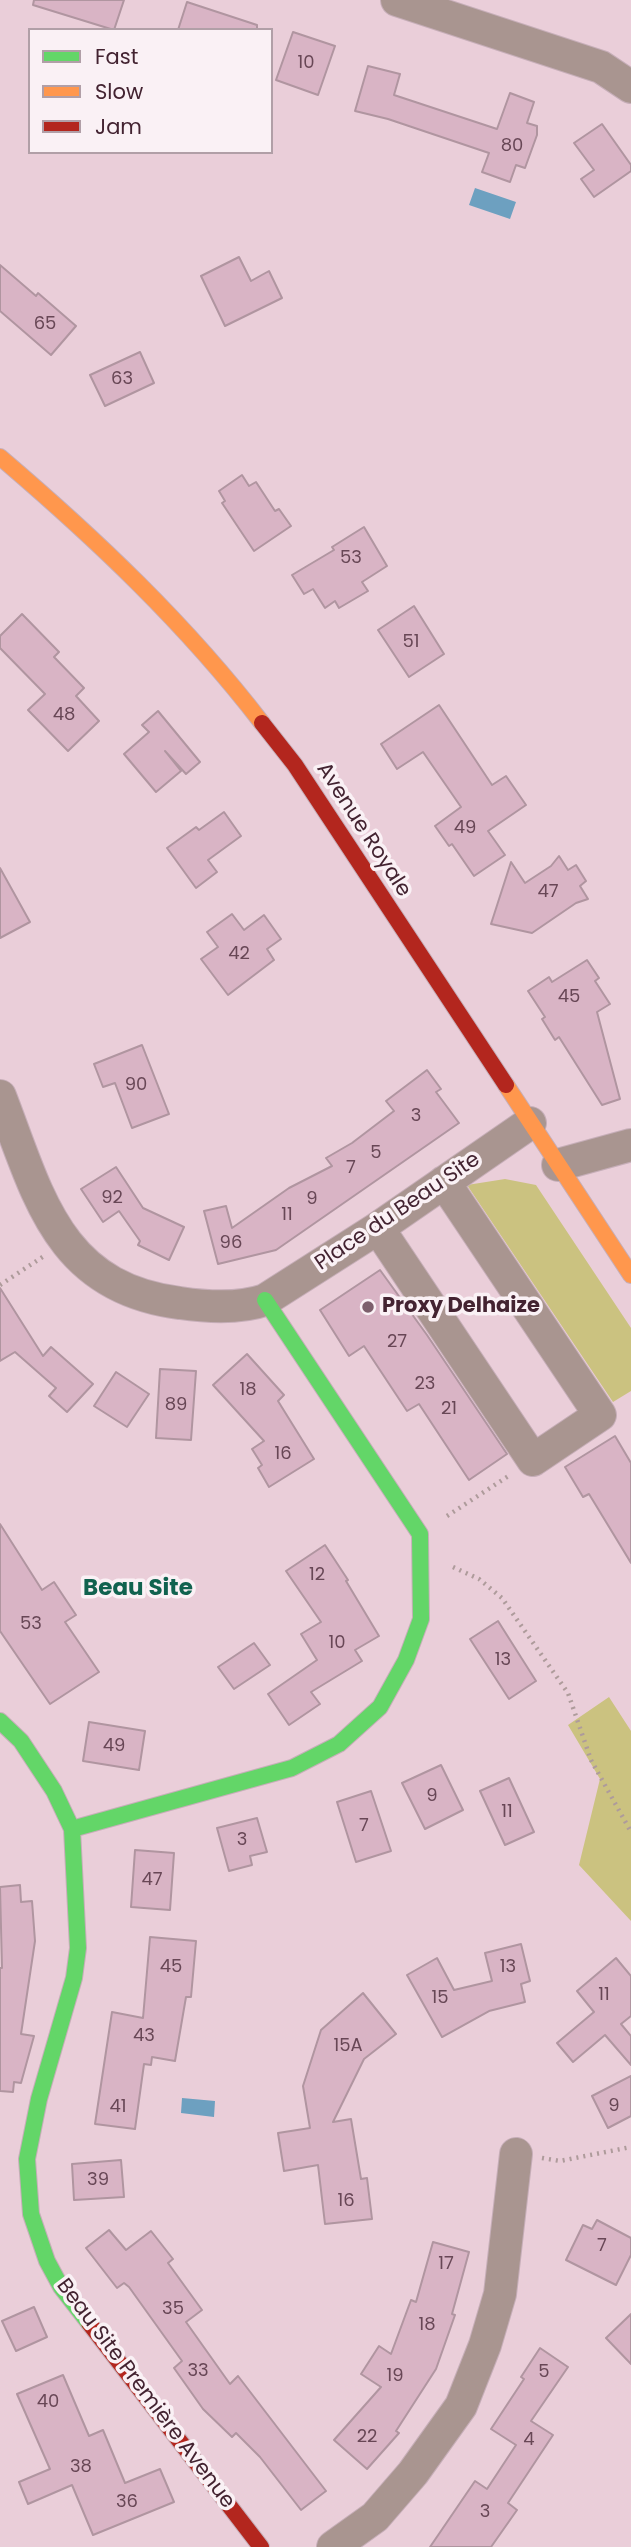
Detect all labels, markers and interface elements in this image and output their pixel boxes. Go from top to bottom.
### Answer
legend [28,28,273,154]
text: Fast [95,42,138,71]
house number: 10 [297,52,315,74]
text: Slow [95,77,143,106]
text: Jam [95,112,142,141]
house number: 80 [501,135,523,157]
house number: 65 [34,313,56,335]
house number: 63 [111,368,133,390]
house number: 53 [340,547,362,569]
house number: 51 [402,631,420,653]
house number: 48 [53,704,75,726]
street label: Avenue Royale [310,758,416,902]
house number: 49 [454,817,476,839]
house number: 47 [537,881,559,903]
house number: 42 [228,943,250,965]
house number: 45 [558,986,580,1008]
house number: 90 [125,1074,147,1096]
house number: 3 [411,1105,421,1127]
house number: 5 [370,1142,382,1164]
street label: Place du Beau Site [311,1147,485,1277]
house number: 7 [346,1157,356,1179]
house number: 92 [101,1187,123,1209]
house number: 9 [306,1188,318,1210]
house number: 11 [281,1204,293,1226]
house number: 96 [220,1232,242,1254]
place label: Proxy Delhaize [382,1294,540,1320]
marker: Proxy Delhaize [360,1299,376,1315]
house number: 27 [387,1331,407,1353]
house number: 23 [415,1373,435,1395]
house number: 18 [239,1379,257,1401]
house number: 89 [165,1394,187,1416]
house number: 21 [441,1398,457,1420]
house number: 16 [274,1443,292,1465]
house number: 12 [309,1564,325,1586]
district label: Beau Site [83,1575,193,1603]
house number: 53 [20,1613,42,1635]
house number: 10 [328,1632,346,1654]
house number: 13 [495,1649,511,1671]
house number: 49 [103,1735,125,1757]
house number: 9 [426,1785,438,1807]
house number: 11 [501,1801,513,1823]
house number: 7 [359,1815,369,1837]
house number: 3 [237,1829,247,1851]
house number: 47 [141,1869,163,1891]
house number: 45 [160,1956,182,1978]
house number: 13 [500,1956,516,1978]
house number: 11 [598,1984,610,2006]
house number: 15 [431,1987,449,2009]
house number: 43 [133,2025,155,2047]
house number: 15A [333,2035,363,2057]
house number: 9 [608,2095,620,2117]
house number: 41 [109,2096,127,2118]
house number: 39 [87,2169,109,2191]
house number: 16 [337,2190,355,2212]
house number: 7 [597,2235,607,2257]
house number: 17 [438,2253,454,2275]
street label: Beau Site Première Avenue [50,2274,240,2514]
house number: 35 [162,2298,184,2320]
house number: 18 [418,2314,436,2336]
house number: 33 [187,2360,209,2382]
house number: 5 [538,2361,550,2383]
house number: 19 [386,2365,404,2387]
house number: 40 [37,2391,59,2413]
house number: 22 [357,2426,377,2448]
house number: 4 [523,2429,535,2451]
house number: 38 [70,2456,92,2478]
house number: 36 [116,2491,138,2513]
house number: 3 [480,2501,490,2523]

